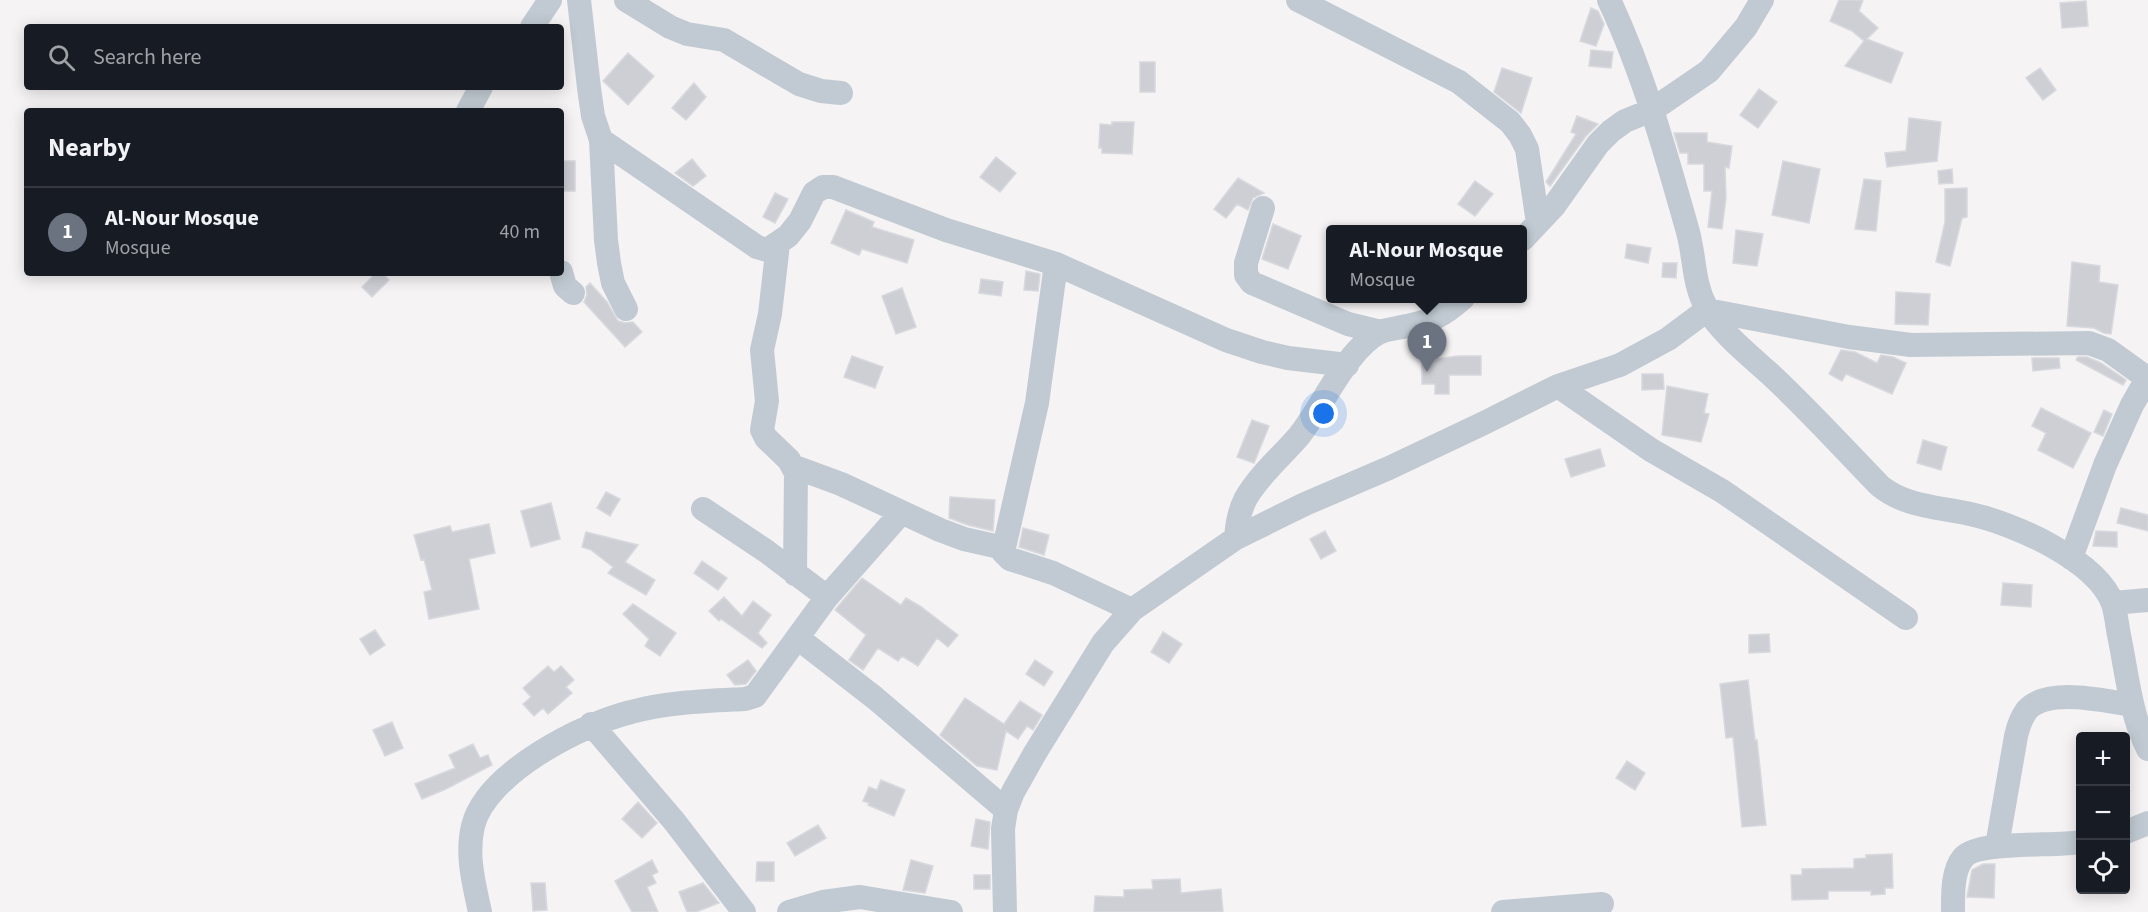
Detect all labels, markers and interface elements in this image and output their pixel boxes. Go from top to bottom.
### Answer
search box [24,24,564,90]
icon: search [45,41,78,74]
text: Search here [93,41,201,73]
text: Nearby [48,129,131,166]
text: Al-Nour Mosque [105,202,259,234]
text: 1 [62,218,73,246]
text: 40 m [500,218,540,246]
popup [1326,225,1527,303]
text: Mosque [105,234,171,262]
text: Al-Nour Mosque [1350,234,1503,266]
text: Mosque [1350,266,1415,294]
pin: 1 [1408,322,1446,372]
your location [1309,399,1338,428]
map controls [2076,732,2130,894]
button: + [2076,732,2130,786]
button: − [2076,786,2130,840]
button: locate [2076,840,2130,894]

